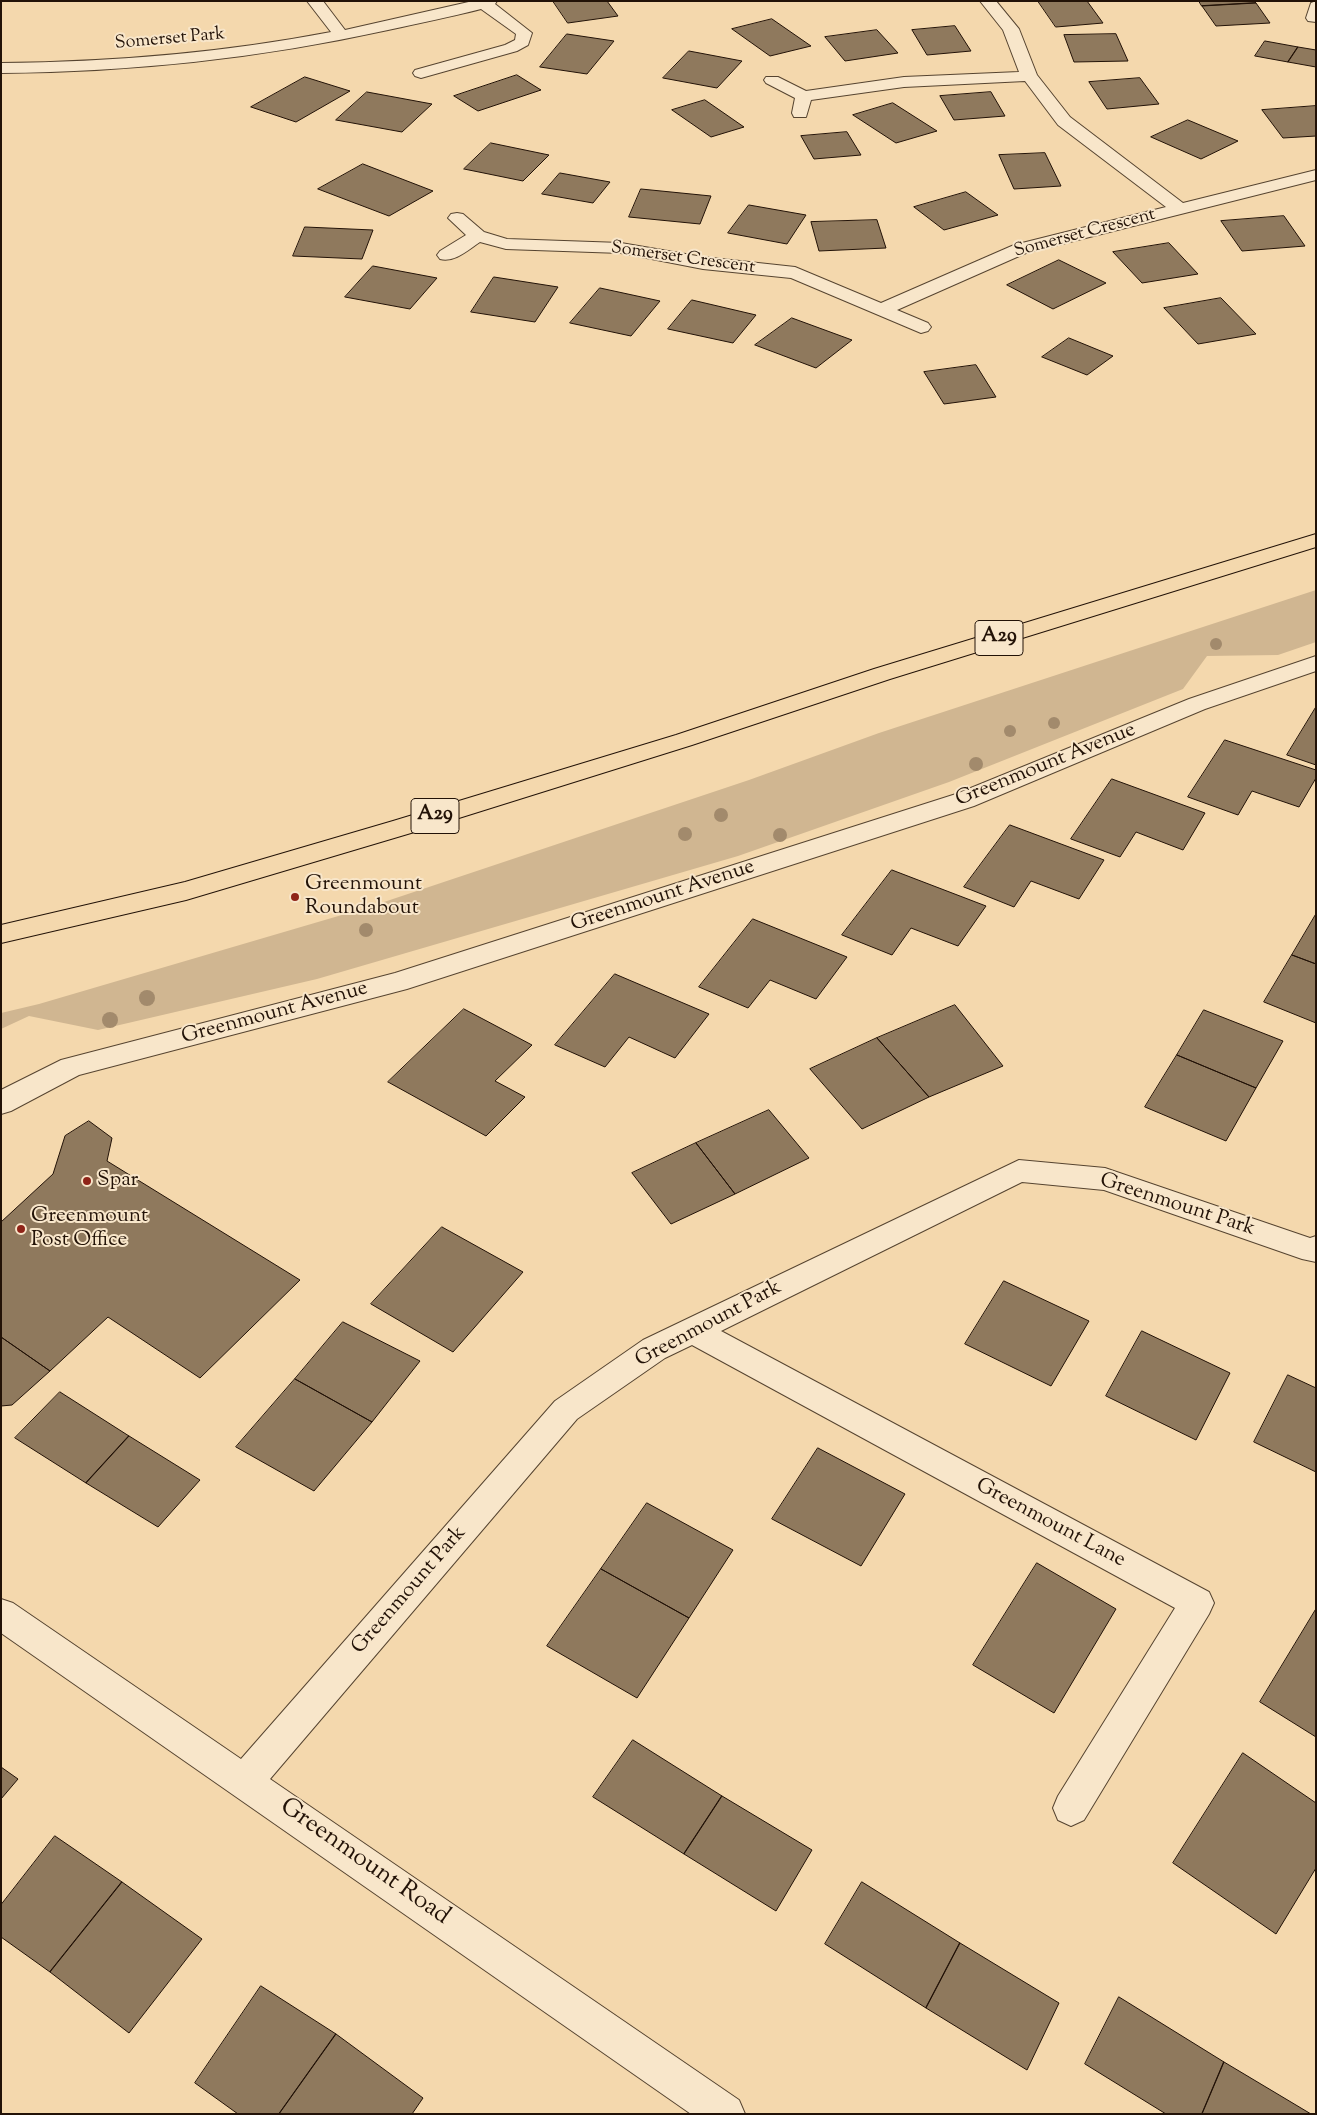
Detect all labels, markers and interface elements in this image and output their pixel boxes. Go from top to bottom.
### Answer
street label: Somerset Park [114,24,226,56]
street label: Somerset Crescent [1012,205,1158,263]
street label: Somerset Crescent [610,238,756,280]
road number: A29 [975,620,1023,656]
street label: Greenmount Avenue [952,718,1140,814]
road number: A29 [411,798,459,834]
street label: Greenmount Avenue [568,855,758,939]
place label: Greenmount Roundabout [305,872,422,922]
marker: Greenmount Roundabout [289,891,301,903]
street label: Greenmount Avenue [179,977,371,1051]
place label: Spar [97,1168,138,1194]
street label: Greenmount Park [1096,1169,1258,1243]
marker: Spar [81,1175,93,1187]
place label: Greenmount Post Office [31,1204,148,1254]
marker: Greenmount Post Office [15,1223,27,1235]
street label: Greenmount Park [632,1276,786,1374]
street label: Greenmount Lane [971,1474,1129,1574]
street label: Greenmount Park [347,1522,473,1660]
street label: Greenmount Road [273,1793,455,1933]

